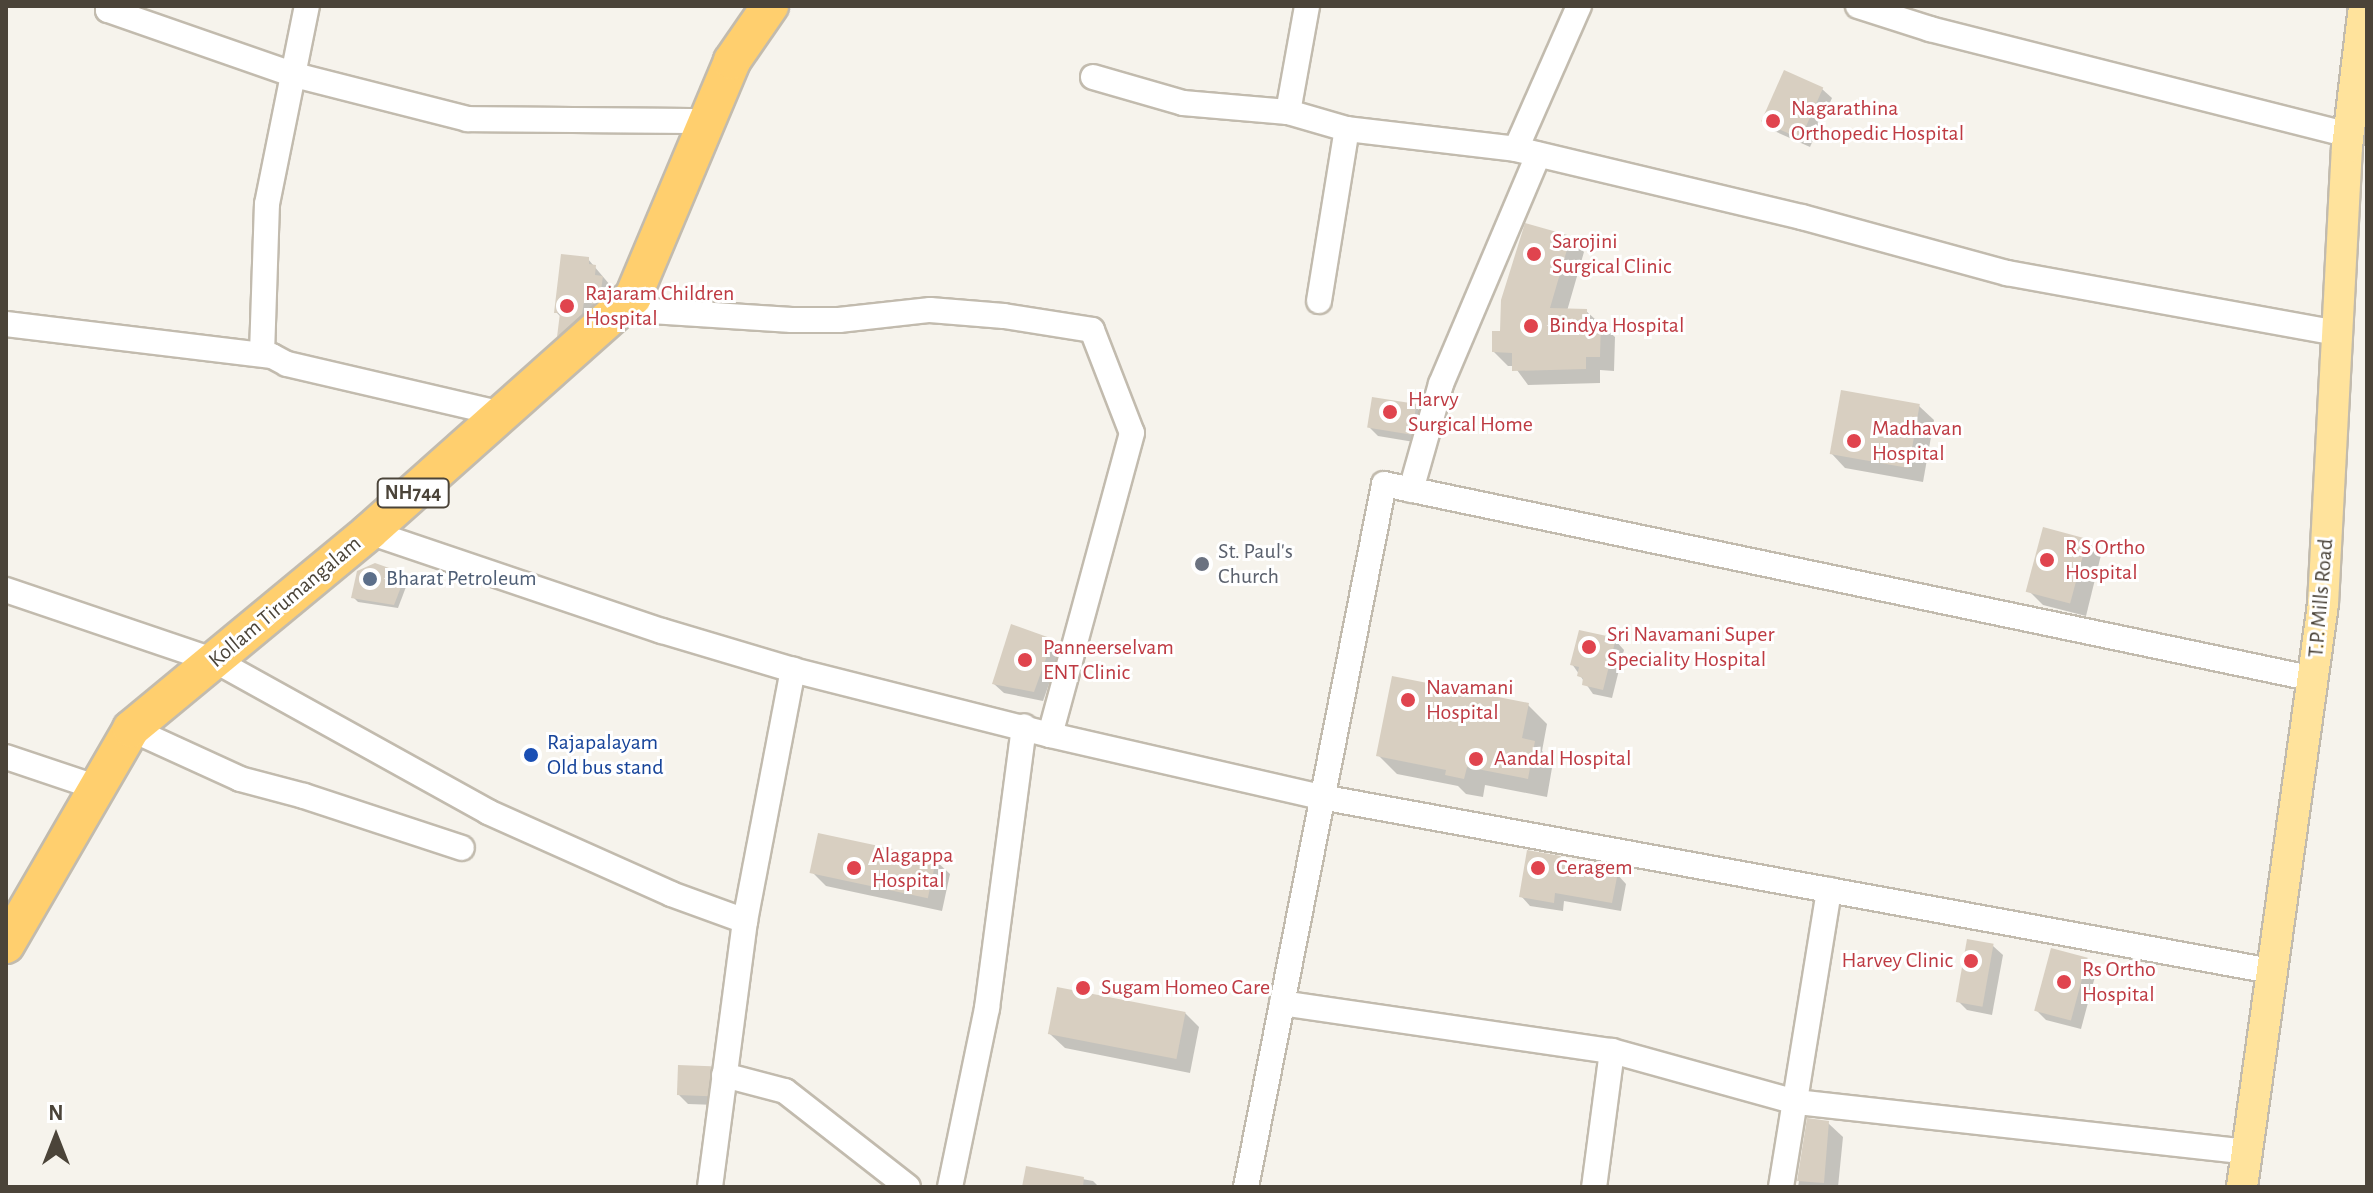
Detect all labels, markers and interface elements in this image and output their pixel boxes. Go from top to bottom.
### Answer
place label: Nagarathina Orthopedic Hospital [1791,95,1964,146]
marker: Nagarathina Orthopedic Hospital [1762,110,1784,132]
place label: Sarojini Surgical Clinic [1552,228,1671,280]
marker: Sarojini Surgical Clinic [1523,243,1545,265]
place label: Rajaram Children Hospital [585,280,734,332]
marker: Rajaram Children Hospital [556,295,578,317]
place label: Bindya Hospital [1549,313,1684,339]
marker: Bindya Hospital [1520,315,1542,337]
place label: Harvy Surgical Home [1408,386,1533,438]
marker: Harvy Surgical Home [1379,401,1401,423]
place label: Madhavan Hospital [1872,415,1962,466]
marker: Madhavan Hospital [1843,430,1865,452]
road number: NH744 [375,477,451,509]
street label: Kollam Tirumangalam [203,530,367,674]
place label: R S Ortho Hospital [2065,534,2145,586]
place label: St. Paul's Church [1218,538,1293,590]
street label: T.P. Mills Road [2303,538,2339,658]
marker: R S Ortho Hospital [2036,549,2058,571]
marker: St. Paul's Church [1193,555,1211,573]
place label: Bharat Petroleum [386,566,537,592]
marker: Bharat Petroleum [361,570,379,588]
place label: Sri Navamani Super Speciality Hospital [1607,621,1774,672]
place label: Panneerselvam ENT Clinic [1043,634,1174,686]
marker: Sri Navamani Super Speciality Hospital [1578,636,1600,658]
marker: Panneerselvam ENT Clinic [1014,649,1036,671]
place label: Navamani Hospital [1426,674,1514,726]
marker: Navamani Hospital [1397,689,1419,711]
place label: Rajapalayam Old bus stand [547,729,664,780]
marker: Rajapalayam Old bus stand [522,746,540,764]
place label: Aandal Hospital [1494,746,1631,772]
marker: Aandal Hospital [1465,748,1487,770]
place label: Alagappa Hospital [872,842,953,894]
place label: Ceragem [1556,855,1633,881]
marker: Alagappa Hospital [843,857,865,879]
marker: Ceragem [1527,857,1549,879]
place label: Harvey Clinic [1842,948,1953,974]
marker: Harvey Clinic [1960,950,1982,972]
place label: Rs Ortho Hospital [2082,956,2156,1008]
marker: Rs Ortho Hospital [2053,971,2075,993]
place label: Sugam Homeo Care [1101,975,1270,1001]
marker: Sugam Homeo Care [1072,977,1094,999]
north arrow [16,1097,96,1177]
text: N [48,1102,64,1124]

